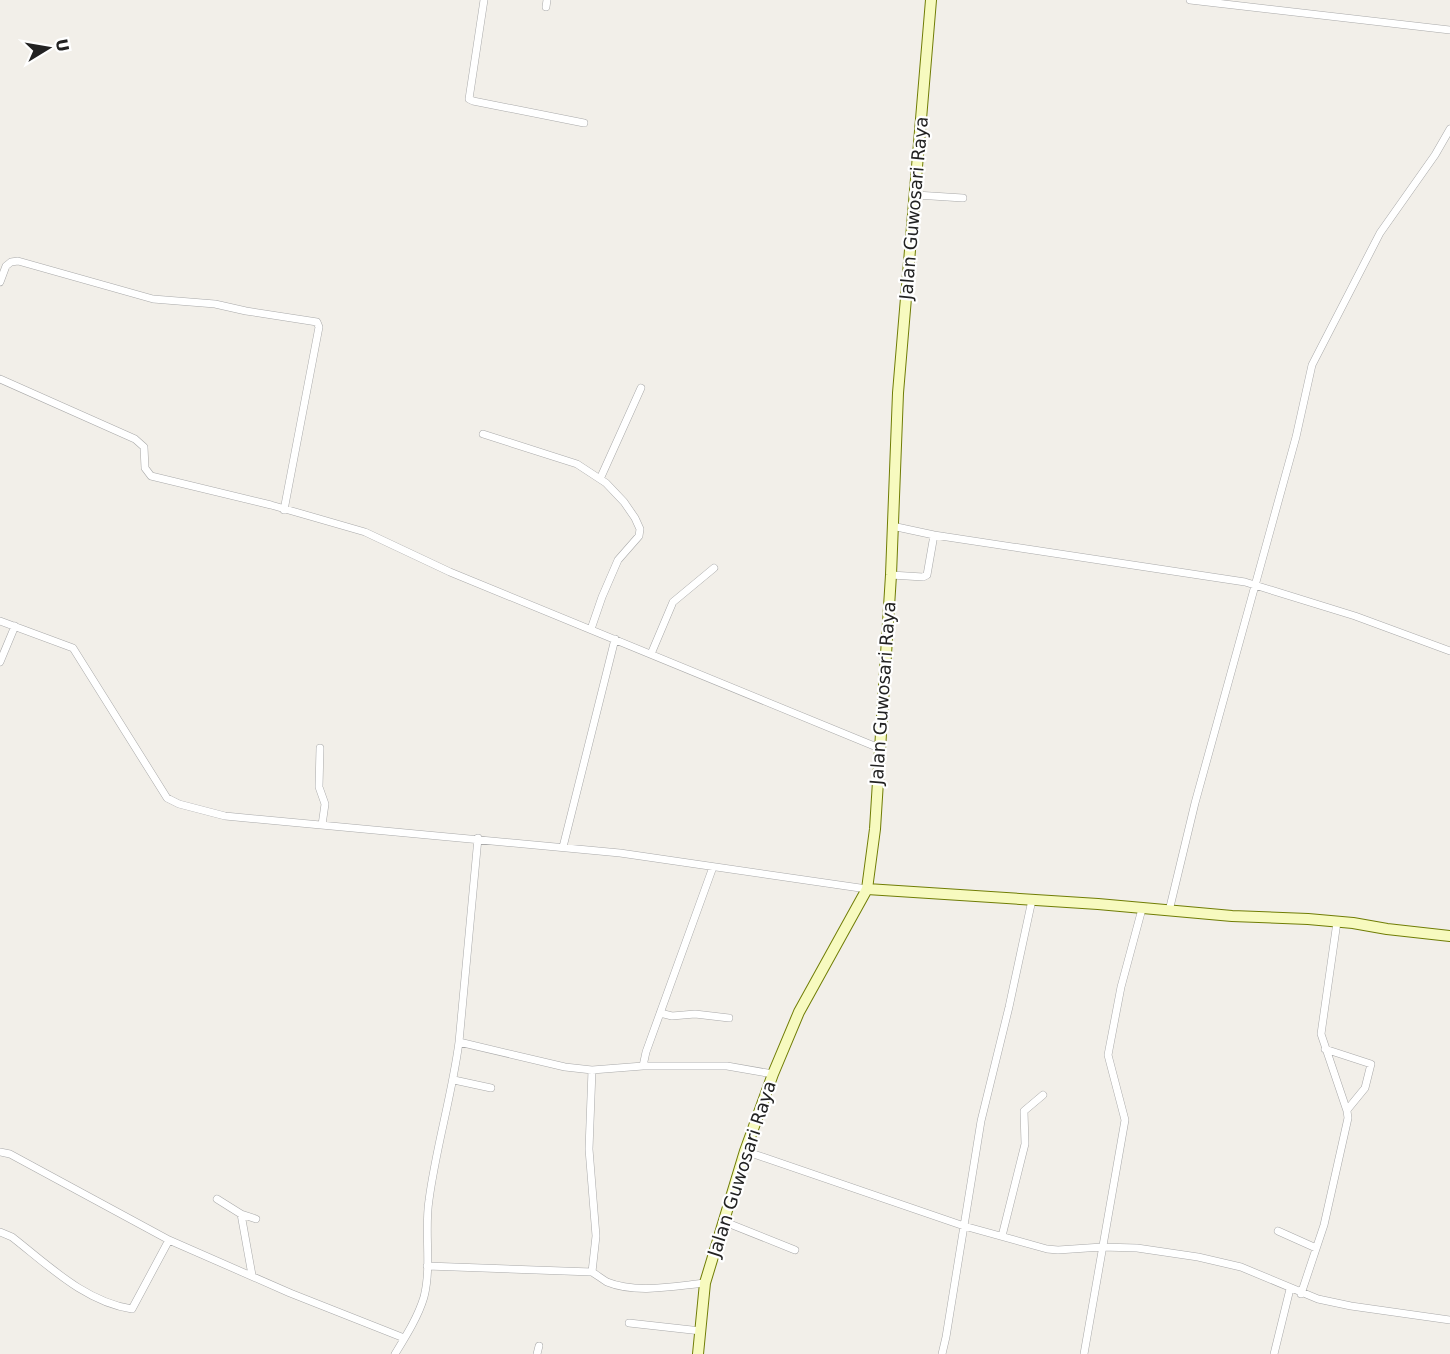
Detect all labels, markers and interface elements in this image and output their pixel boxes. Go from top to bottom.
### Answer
north arrow [18,18,78,78]
text: U [52,37,73,53]
street label: Jalan Guwosari Raya [895,115,932,301]
street label: Jalan Guwosari Raya [866,600,899,786]
street label: Jalan Guwosari Raya [703,1078,780,1261]

